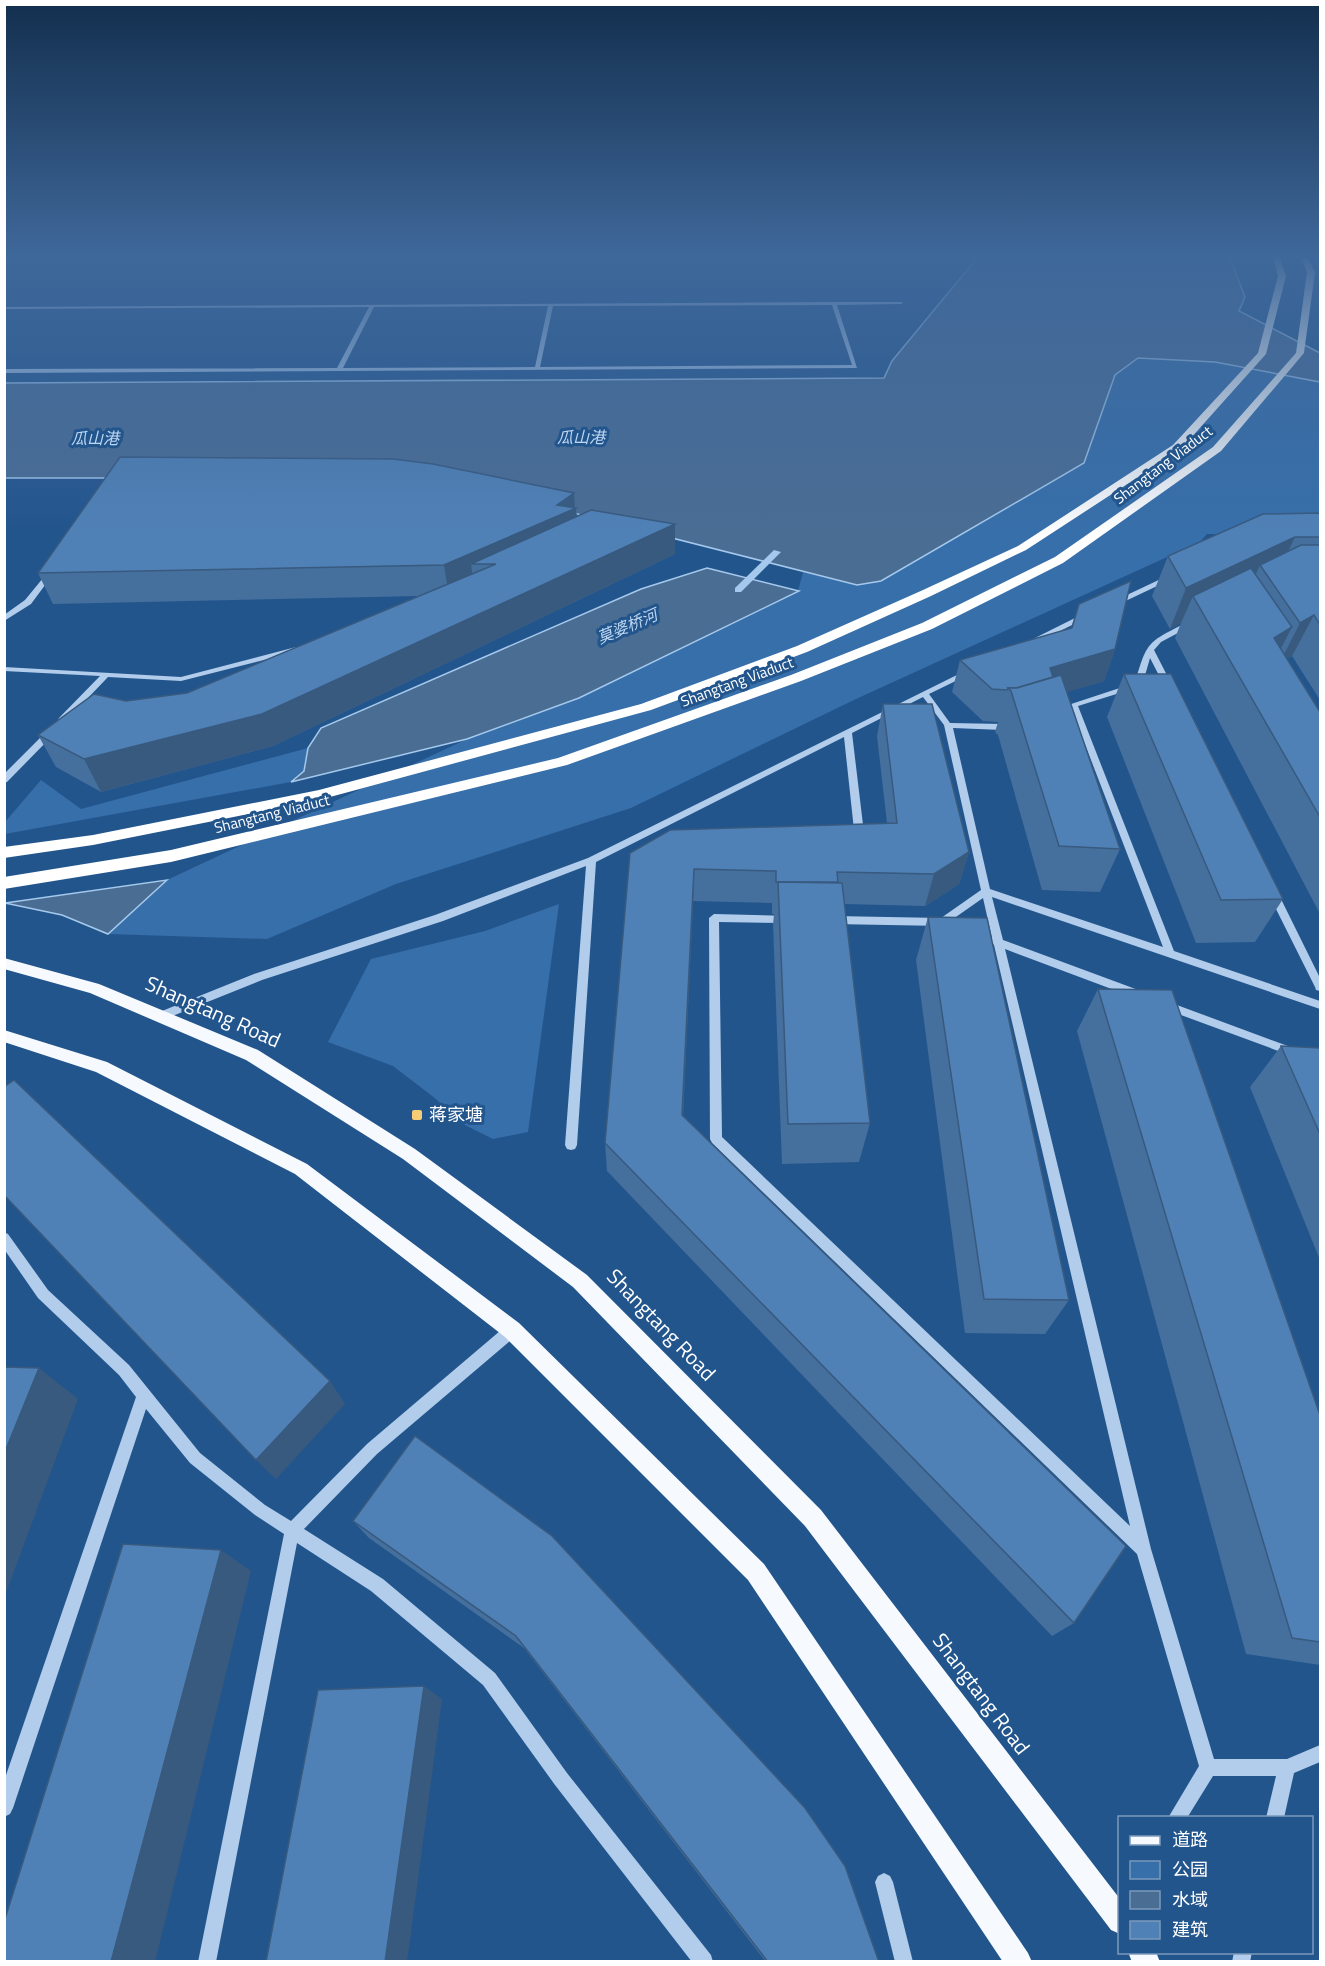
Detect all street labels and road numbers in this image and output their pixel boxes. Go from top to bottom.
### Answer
street label: Shangtang Viaduct [1108,419,1218,509]
street label: Shangtang Viaduct [677,650,797,713]
street label: Shangtang Viaduct [212,788,333,839]
street label: Shangtang Road [141,967,286,1055]
street label: Shangtang Road [600,1261,724,1388]
street label: Shangtang Road [925,1626,1038,1761]

